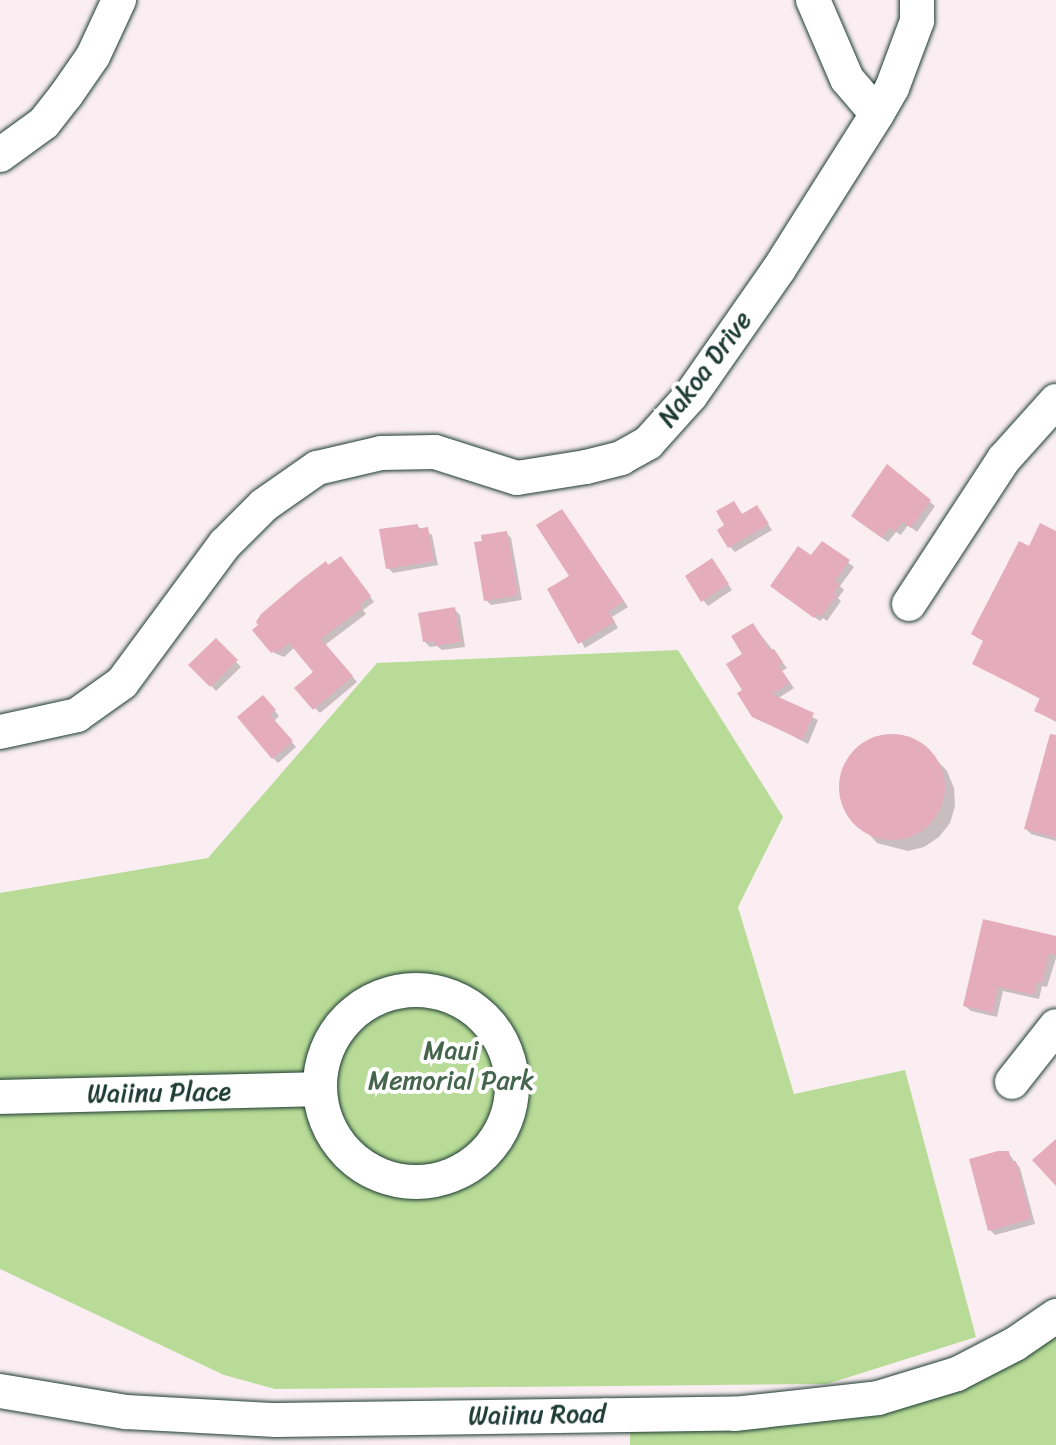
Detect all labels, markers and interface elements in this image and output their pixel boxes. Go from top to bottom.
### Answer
street label: Nakoa Drive [651,305,759,433]
park label: Maui Memorial Park [368,1035,534,1096]
street label: Waiinu Place [86,1076,232,1110]
street label: Waiinu Road [468,1398,606,1432]

